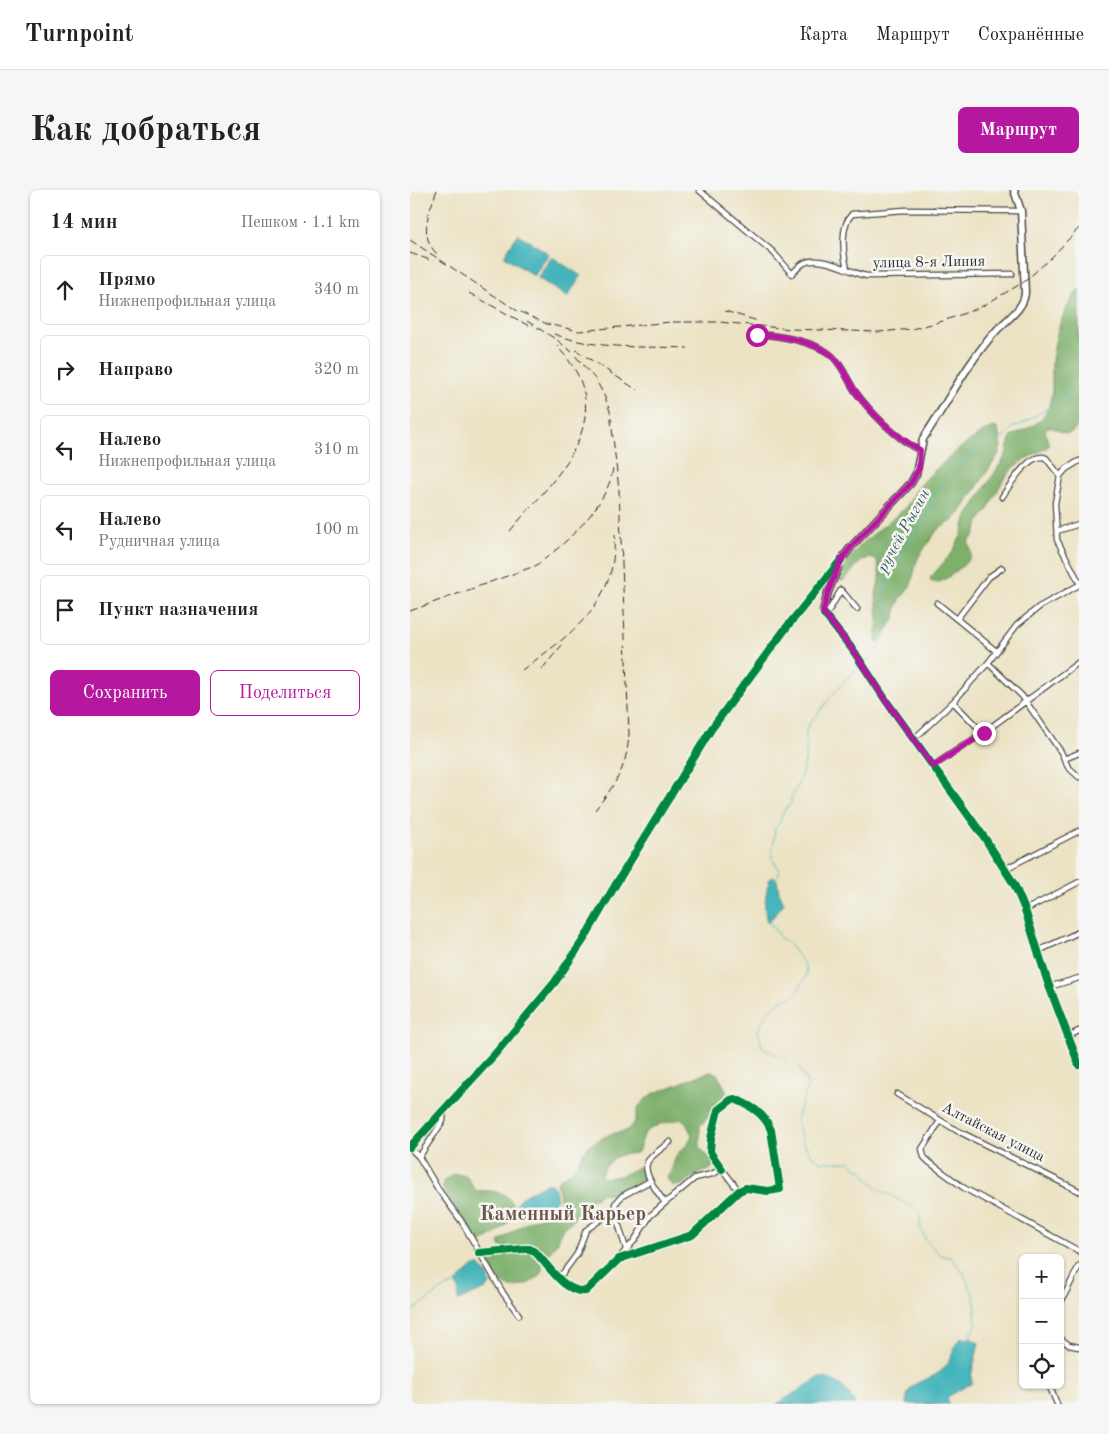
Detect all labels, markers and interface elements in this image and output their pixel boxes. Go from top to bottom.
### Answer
text: Turnpoint [25,23,133,47]
text: Карта [799,26,848,44]
text: Маршрут [876,26,950,44]
text: Сохранённые [978,26,1084,44]
button: Маршрут [958,107,1079,153]
text: Как добраться [30,113,261,148]
text: 14 мин [50,212,118,233]
text: Пешком · 1.1 km [241,215,360,231]
street label: улица 8-я Линия [873,255,986,271]
text: Прямо [98,271,156,290]
icon: ahead [51,276,79,304]
text: 340 m [314,282,359,298]
text: Нижнепрофильная улица [98,294,276,310]
route start [746,324,769,347]
icon: right [51,356,79,384]
text: Направо [98,361,173,380]
text: 320 m [314,362,359,378]
text: Налево [98,431,161,450]
icon: left [51,436,79,464]
text: 310 m [314,442,359,458]
text: Нижнепрофильная улица [98,454,276,470]
water label: ручей Рыгин [874,487,933,577]
text: Налево [98,511,161,530]
icon: left [51,516,79,544]
text: 100 m [314,522,359,538]
text: Рудничная улица [98,534,220,550]
icon: arrive [51,596,79,624]
text: Пункт назначения [98,601,258,620]
button: Сохранить [50,670,200,716]
button: Поделиться [210,670,360,716]
route end [973,722,996,745]
street label: Алтайская улица [939,1101,1047,1166]
district label: Каменный Карьер [480,1205,646,1225]
map controls [1019,1254,1064,1389]
button: + [1019,1254,1064,1299]
button: − [1019,1299,1064,1344]
button: locate [1019,1344,1064,1389]

